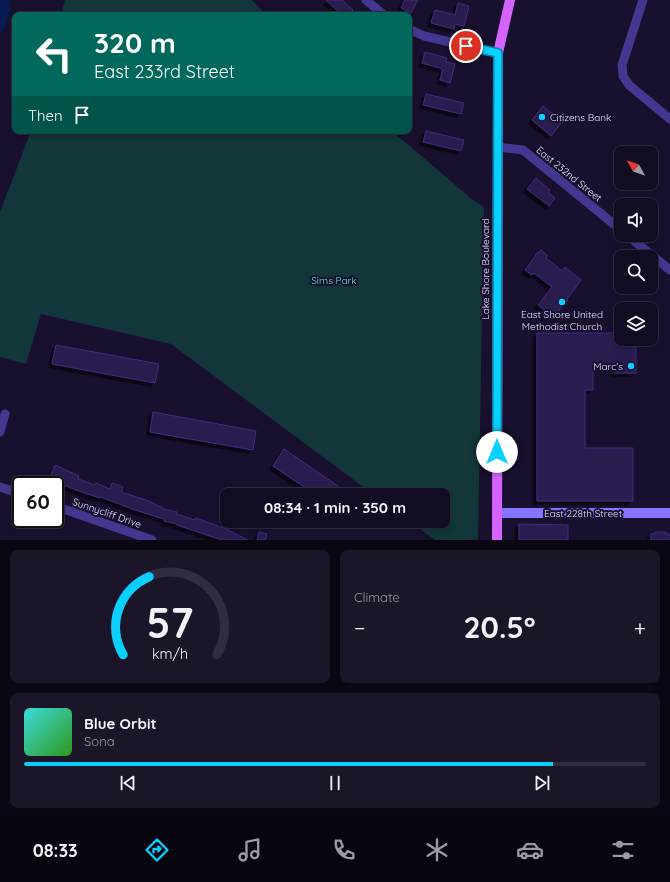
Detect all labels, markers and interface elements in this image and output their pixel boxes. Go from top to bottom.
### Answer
text: 320 m [94,25,176,60]
icon: left [28,28,80,80]
pin [449,29,483,63]
icon: arrive [455,35,477,57]
text: East 233rd Street [94,60,235,83]
icon: arrive [71,104,93,126]
text: Then [28,106,63,125]
place label: Citizens Bank [550,111,611,124]
marker: Citizens Bank [537,112,547,122]
street label: East 232nd Street [534,144,605,205]
north arrow [614,146,658,190]
map controls [614,146,658,346]
button: sound [614,198,658,242]
street label: Lake Shore Boulevard [479,218,492,320]
button: search [614,250,658,294]
park label: Sims Park [311,274,357,287]
marker: East Shore United Methodist Church [557,297,567,307]
button: layers [614,302,658,346]
place label: East Shore United Methodist Church [521,308,603,333]
place label: Marc's [593,360,623,373]
marker: Marc's [626,361,636,371]
position arrow [476,431,518,473]
speed limit sign: 60 [12,476,64,528]
street label: Sunnycliff Drive [71,495,144,531]
text: 08:34 · 1 min · 350 m [264,498,406,517]
street label: East 228th Street [544,507,623,520]
text: Climate [354,589,400,605]
text: 57 [147,595,193,647]
text: 20.5° [464,608,536,646]
text: − [354,614,365,642]
text: + [634,614,646,642]
text: km/h [152,644,188,662]
text: Blue Orbit [84,714,157,733]
text: Sona [84,733,115,749]
icon: previous [117,772,139,794]
icon: pause [324,772,346,794]
icon: next [531,772,553,794]
icon: directions [143,836,171,864]
icon: music [236,836,264,864]
icon: phone [330,836,358,864]
icon: climate [423,836,451,864]
icon: car [516,836,544,864]
icon: filters [609,836,637,864]
text: 08:33 [33,839,78,862]

